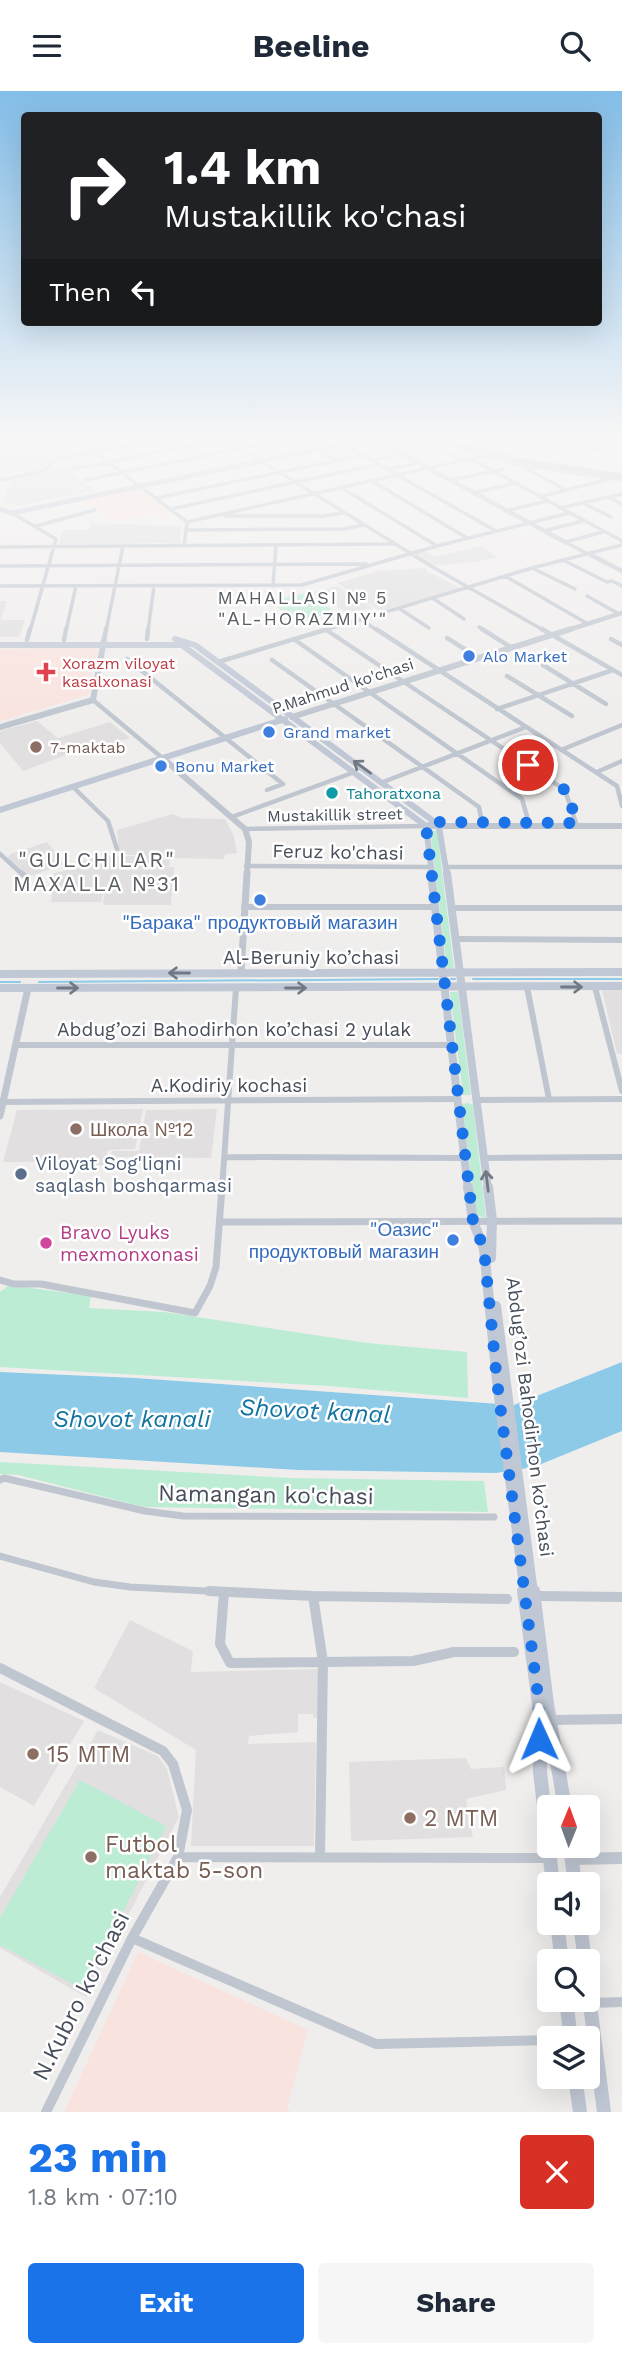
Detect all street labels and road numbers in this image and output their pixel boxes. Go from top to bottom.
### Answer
street label: P.Mahmud ko'chasi [270,654,416,718]
street label: Mustakillik street [267,804,403,826]
street label: Feruz ko'chasi [272,839,404,865]
street label: Al-Beruniy ko’chasi [223,946,399,969]
street label: Abdug’ozi Bahodirhon ko’chasi 2 yulak [57,1018,411,1041]
street label: A.Kodiriy kochasi [151,1074,307,1097]
street label: Abdug’ozi Bahodirhon ko’chasi [501,1276,559,1558]
street label: Namangan ko'chasi [158,1480,374,1510]
street label: N.Kubro ko'chasi [27,1907,135,2085]

